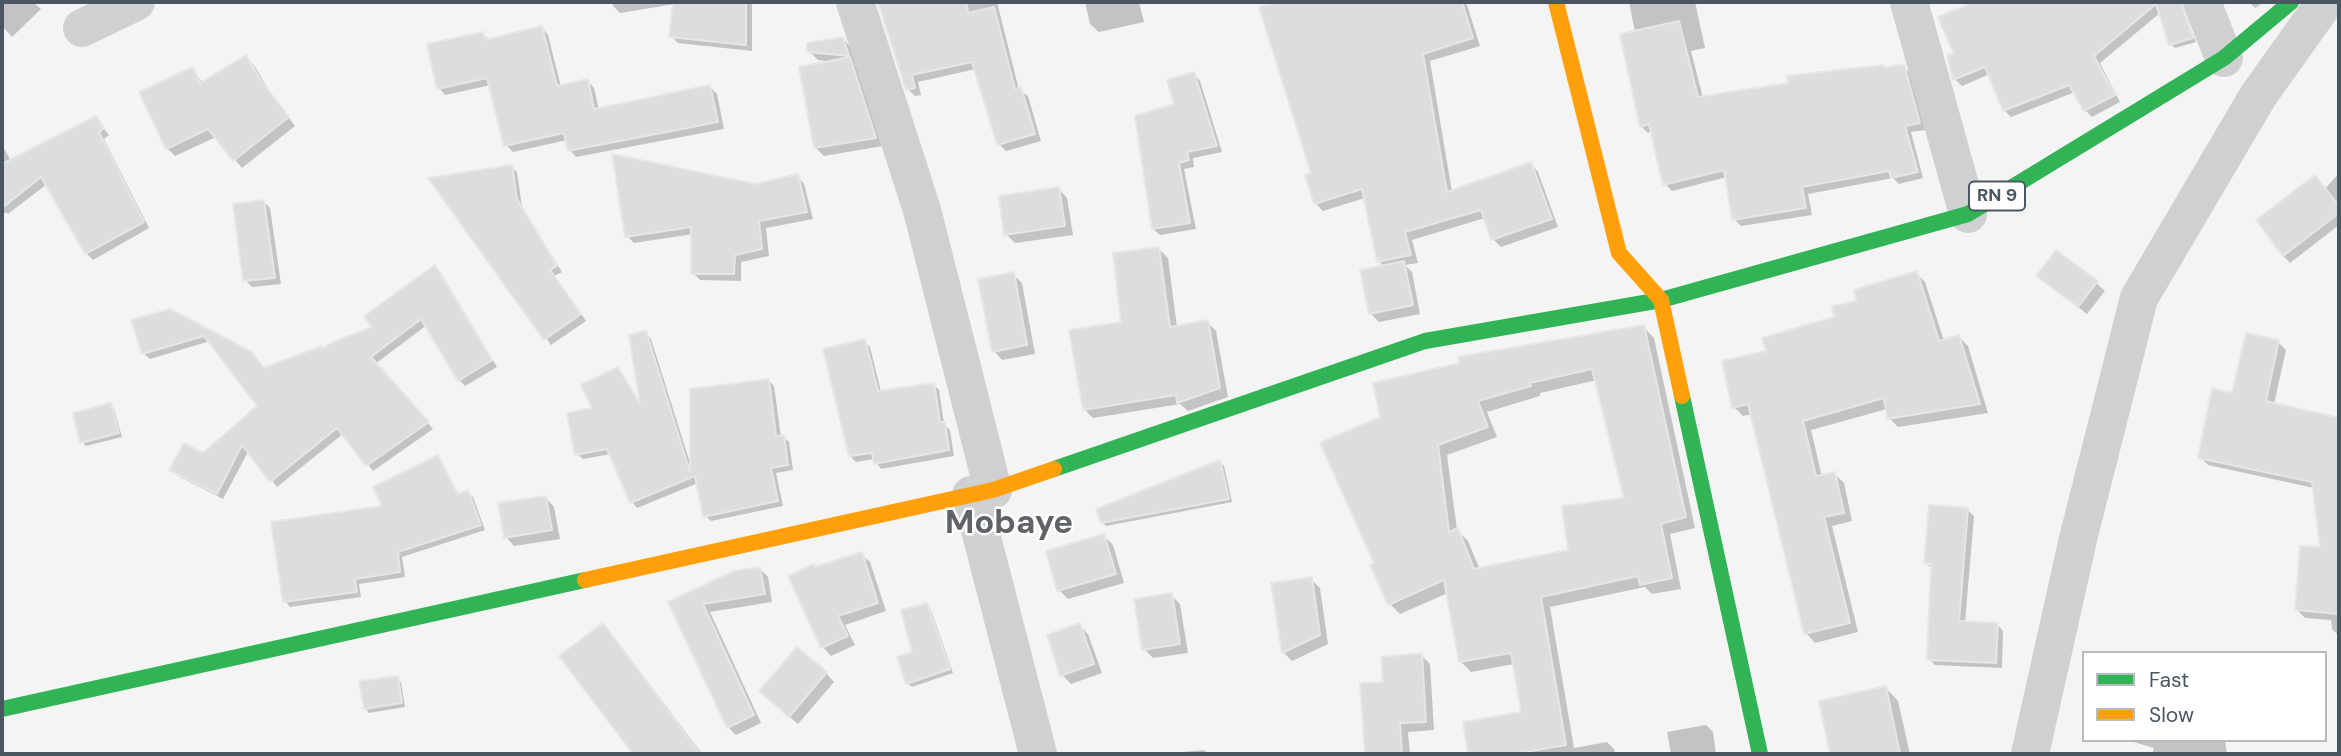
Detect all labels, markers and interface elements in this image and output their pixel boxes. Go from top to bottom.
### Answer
road number: RN 9 [1969,182,2025,210]
district label: Mobaye [945,504,1073,544]
legend [2082,651,2327,742]
text: Fast [2149,666,2189,694]
text: Slow [2149,701,2194,729]

